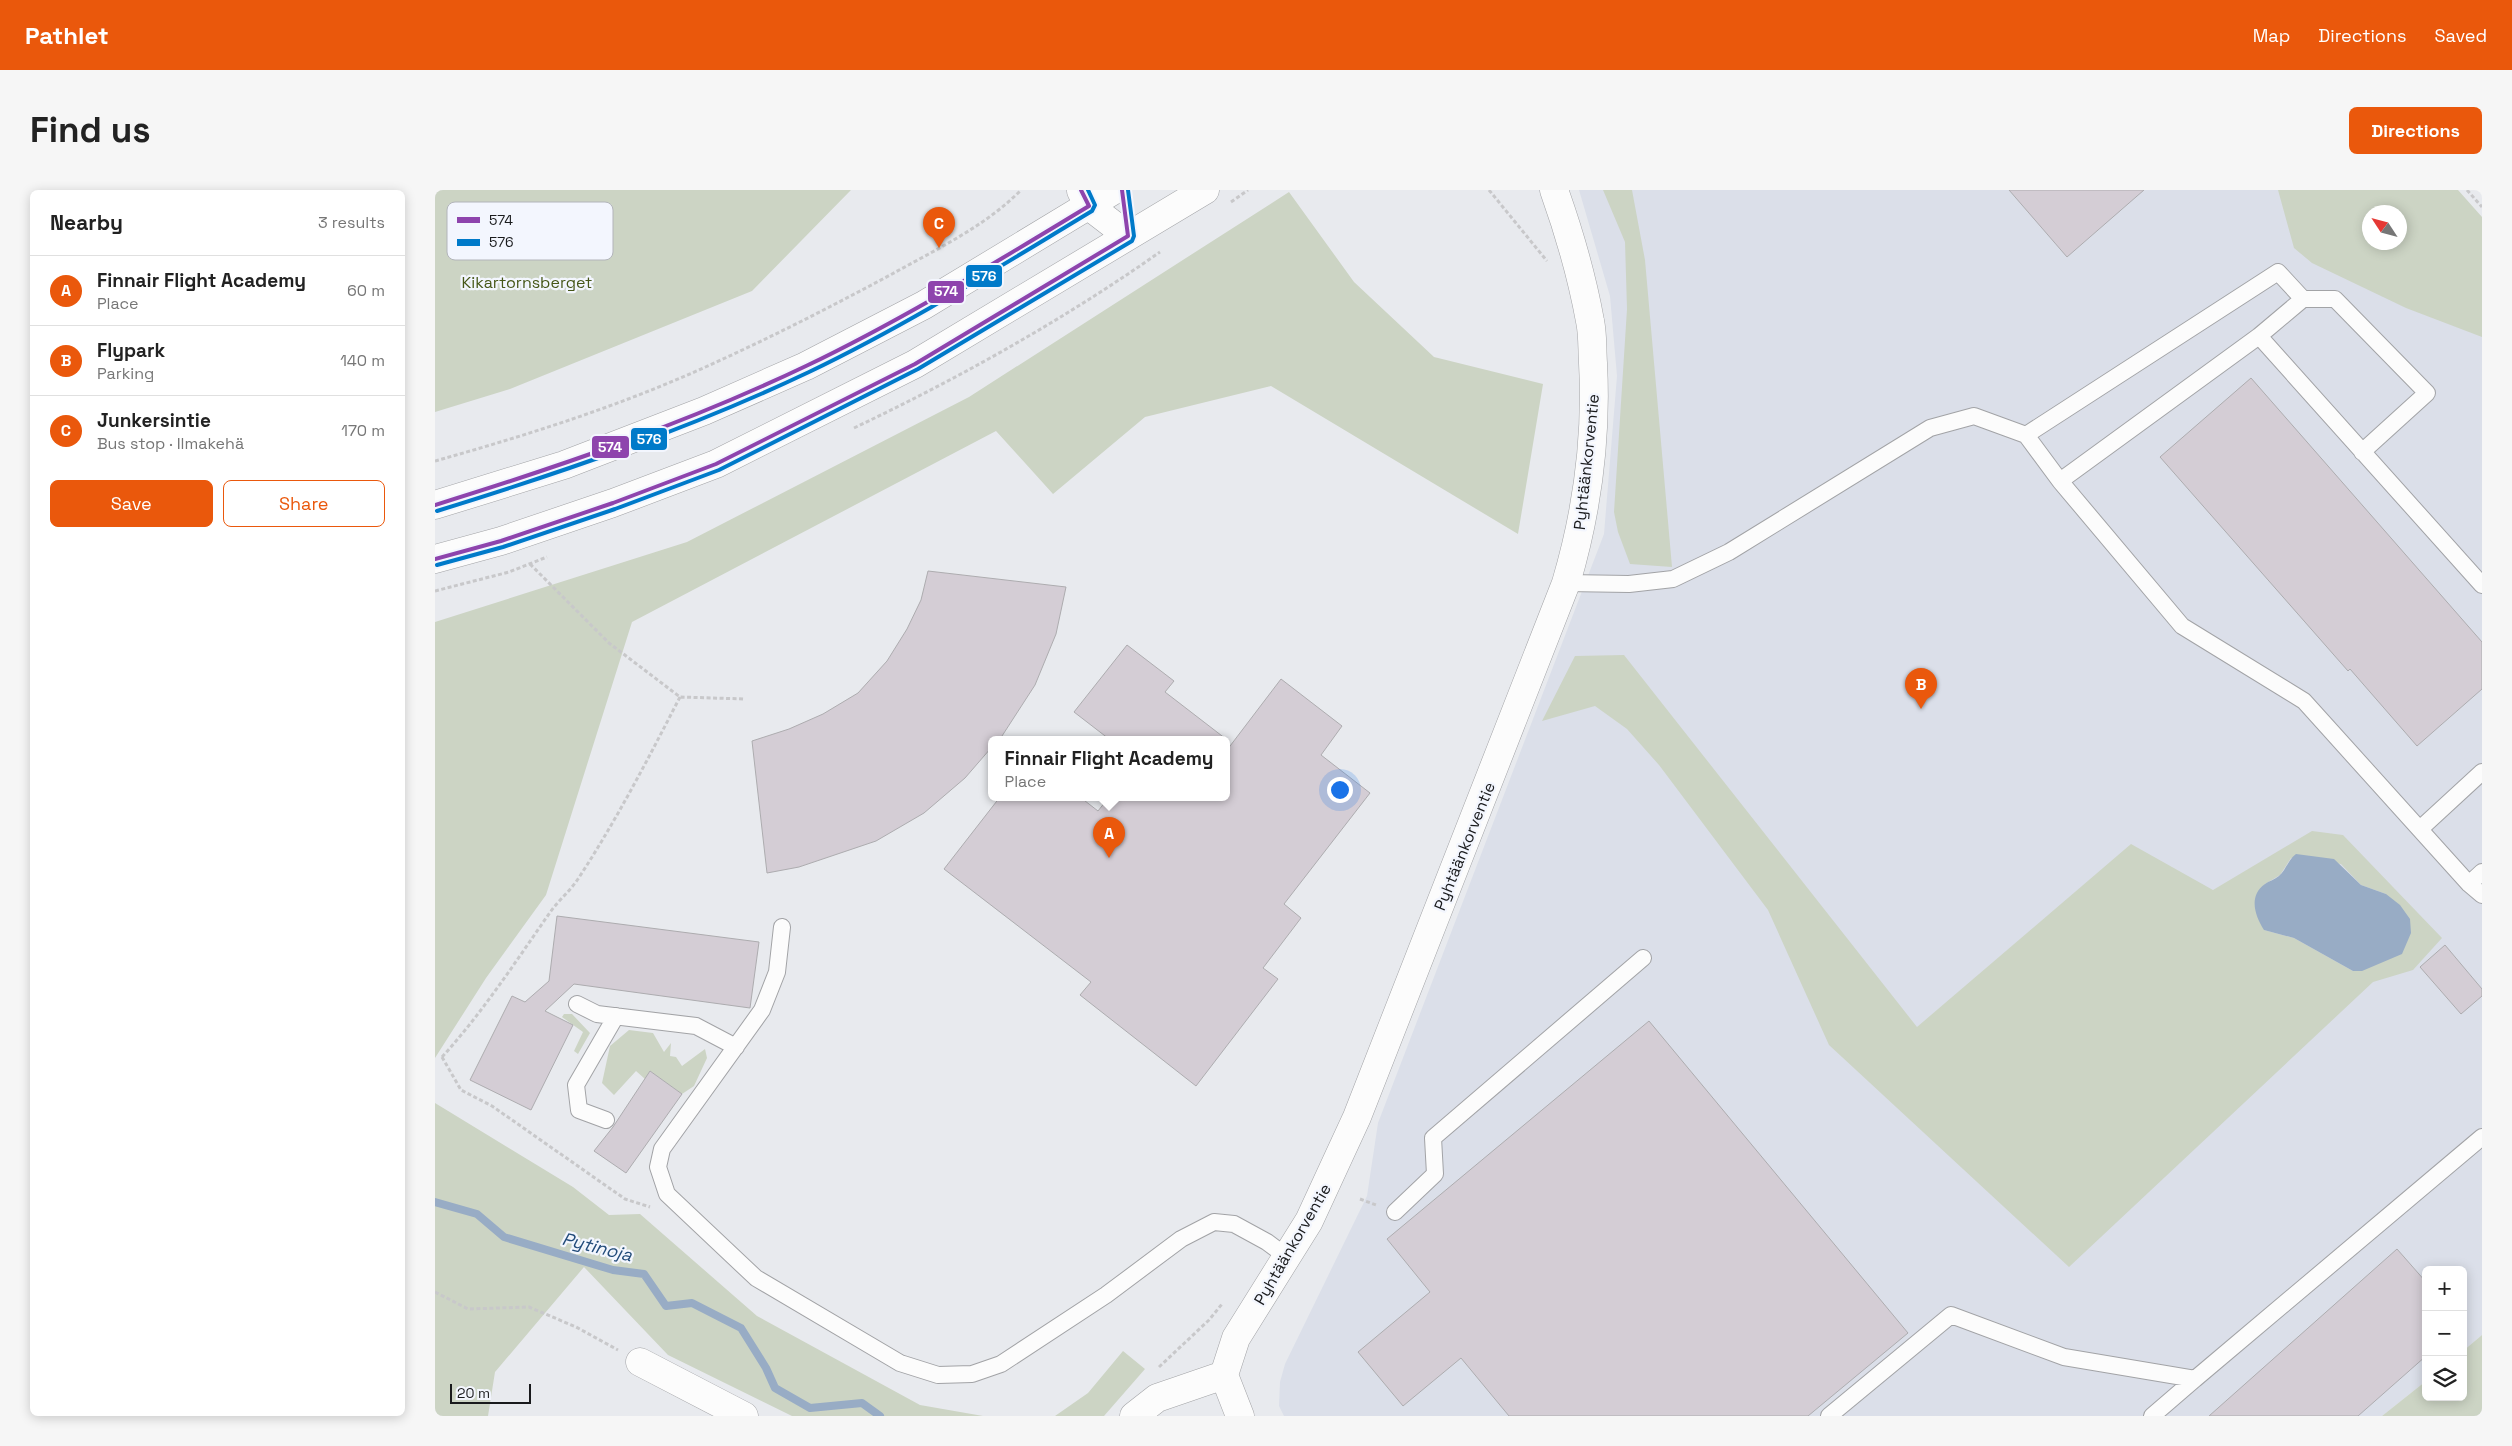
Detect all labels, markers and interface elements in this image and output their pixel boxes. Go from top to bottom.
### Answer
text: Pathlet [25,20,109,51]
text: Map [2253,24,2290,47]
text: Directions [2318,24,2407,47]
text: Saved [2435,24,2487,47]
button: Directions [2349,107,2482,154]
text: Find us [30,108,151,152]
legend [447,202,613,260]
north arrow [2362,205,2407,250]
pin: C [923,207,955,248]
text: Nearby [50,209,123,236]
text: 574 [489,211,513,229]
text: 3 results [318,212,385,233]
text: 576 [489,233,514,251]
line badge: 576 [965,264,1003,288]
text: 576 [972,267,997,285]
text: Finnair Flight Academy [97,268,306,293]
park label: Kikartornsberget [462,272,592,293]
text: A [61,280,71,301]
text: 60 m [347,280,385,301]
line badge: 574 [927,280,965,304]
text: 574 [934,282,958,300]
text: Place [97,293,139,314]
text: Flypark [97,338,165,363]
text: B [61,350,71,371]
text: 140 m [340,350,385,371]
text: Parking [97,363,154,384]
street label: Pyhtäänkorventie [1569,393,1604,531]
text: Junkersintie [97,408,211,433]
text: C [61,420,71,441]
text: 170 m [341,420,385,441]
line badge: 576 [630,427,668,451]
text: 576 [637,430,662,448]
text: Bus stop · Ilmakehä [97,433,244,454]
line badge: 574 [591,435,630,459]
text: 574 [598,438,622,456]
button: Save [50,480,213,527]
button: Share [223,480,385,527]
pin: B [1905,668,1937,709]
popup [988,736,1230,801]
text: Finnair Flight Academy [1005,746,1213,771]
text: Place [1005,771,1046,792]
your location [1327,777,1353,803]
street label: Pyhtäänkorventie [1429,779,1500,914]
pin: A [1093,817,1125,858]
street label: Pyhtäänkorventie [1249,1180,1336,1309]
water label: Pytinoja [560,1227,635,1266]
map controls [2422,1266,2467,1401]
button: + [2422,1266,2467,1311]
button: − [2422,1311,2467,1356]
button: layers [2422,1356,2467,1401]
scale bar [450,1381,531,1404]
text: 20 m [457,1384,490,1402]

